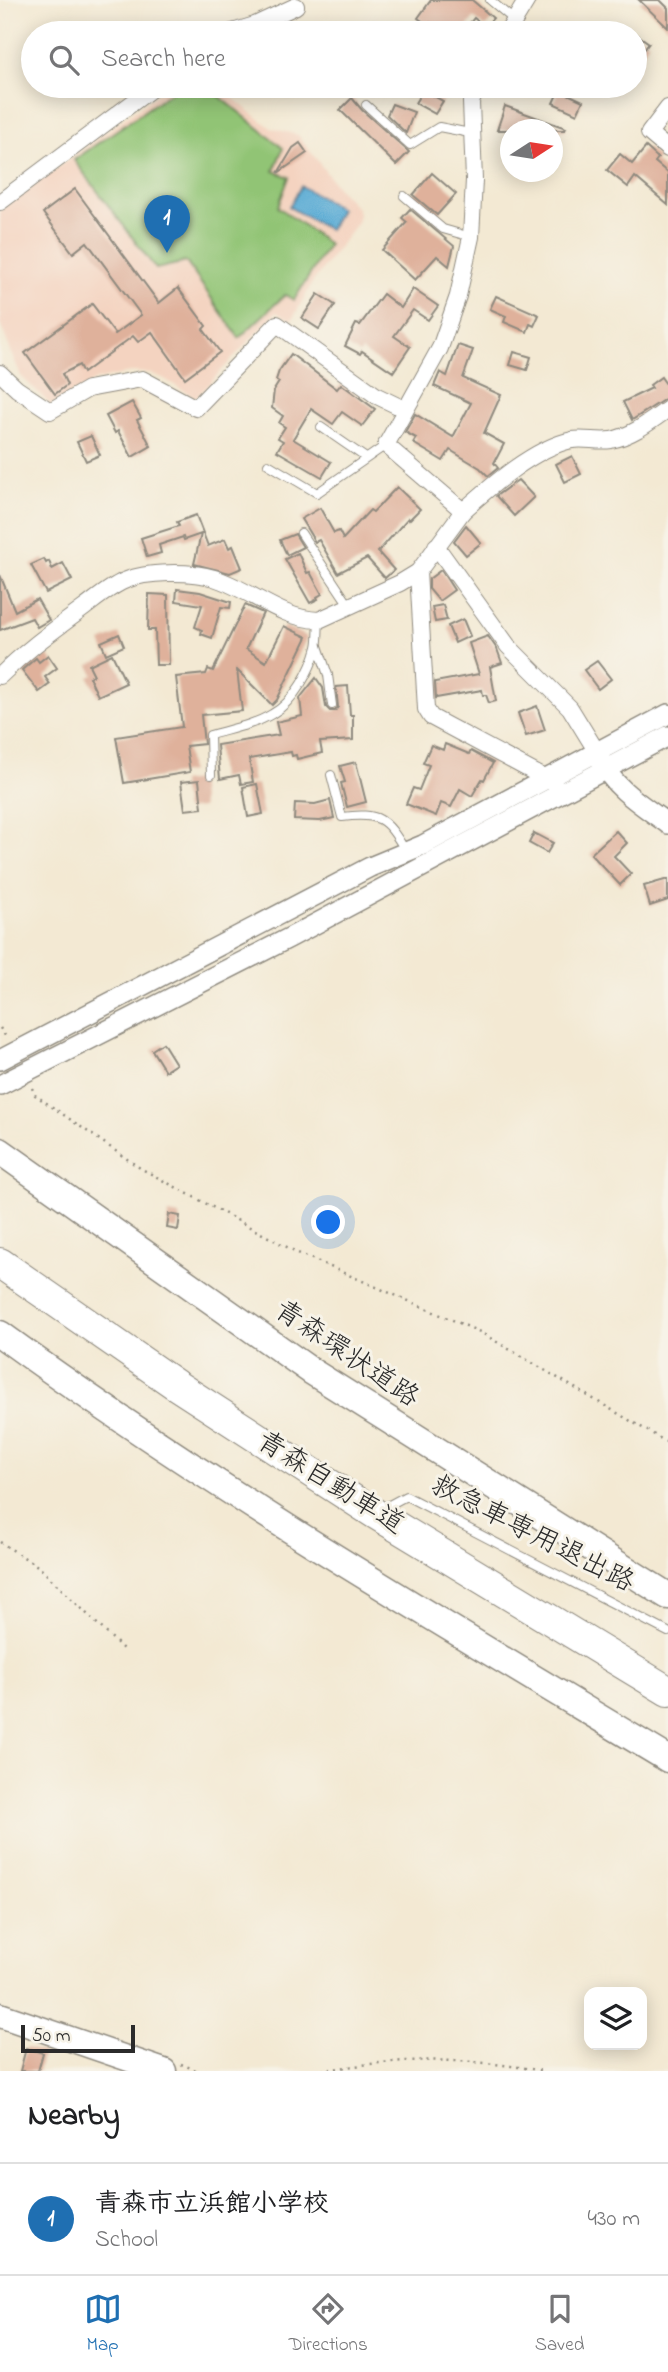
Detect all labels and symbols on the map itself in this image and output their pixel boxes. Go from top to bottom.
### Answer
north arrow [500,119,563,182]
pin: 1 [144,195,190,253]
your location [311,1205,345,1239]
street label: 青森環状道路 [265,1291,427,1419]
street label: 青森自動車道 [248,1422,412,1546]
street label: 救急車専用退出路 [423,1466,641,1604]
scale bar [21,2022,135,2054]

